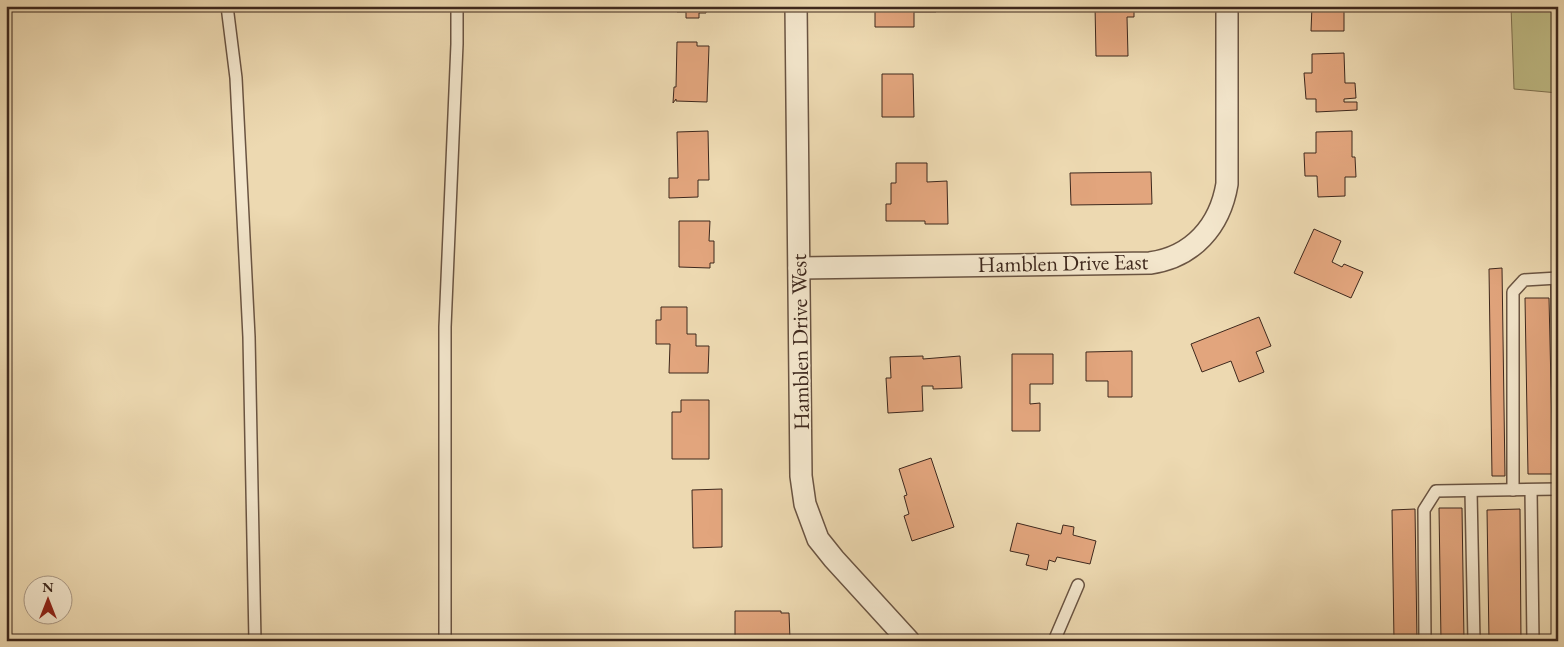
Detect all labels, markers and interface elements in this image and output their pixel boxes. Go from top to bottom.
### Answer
street label: Hamblen Drive East [977,247,1149,279]
street label: Hamblen Drive West [784,253,816,431]
north arrow [22,574,72,624]
text: N [42,578,54,596]

